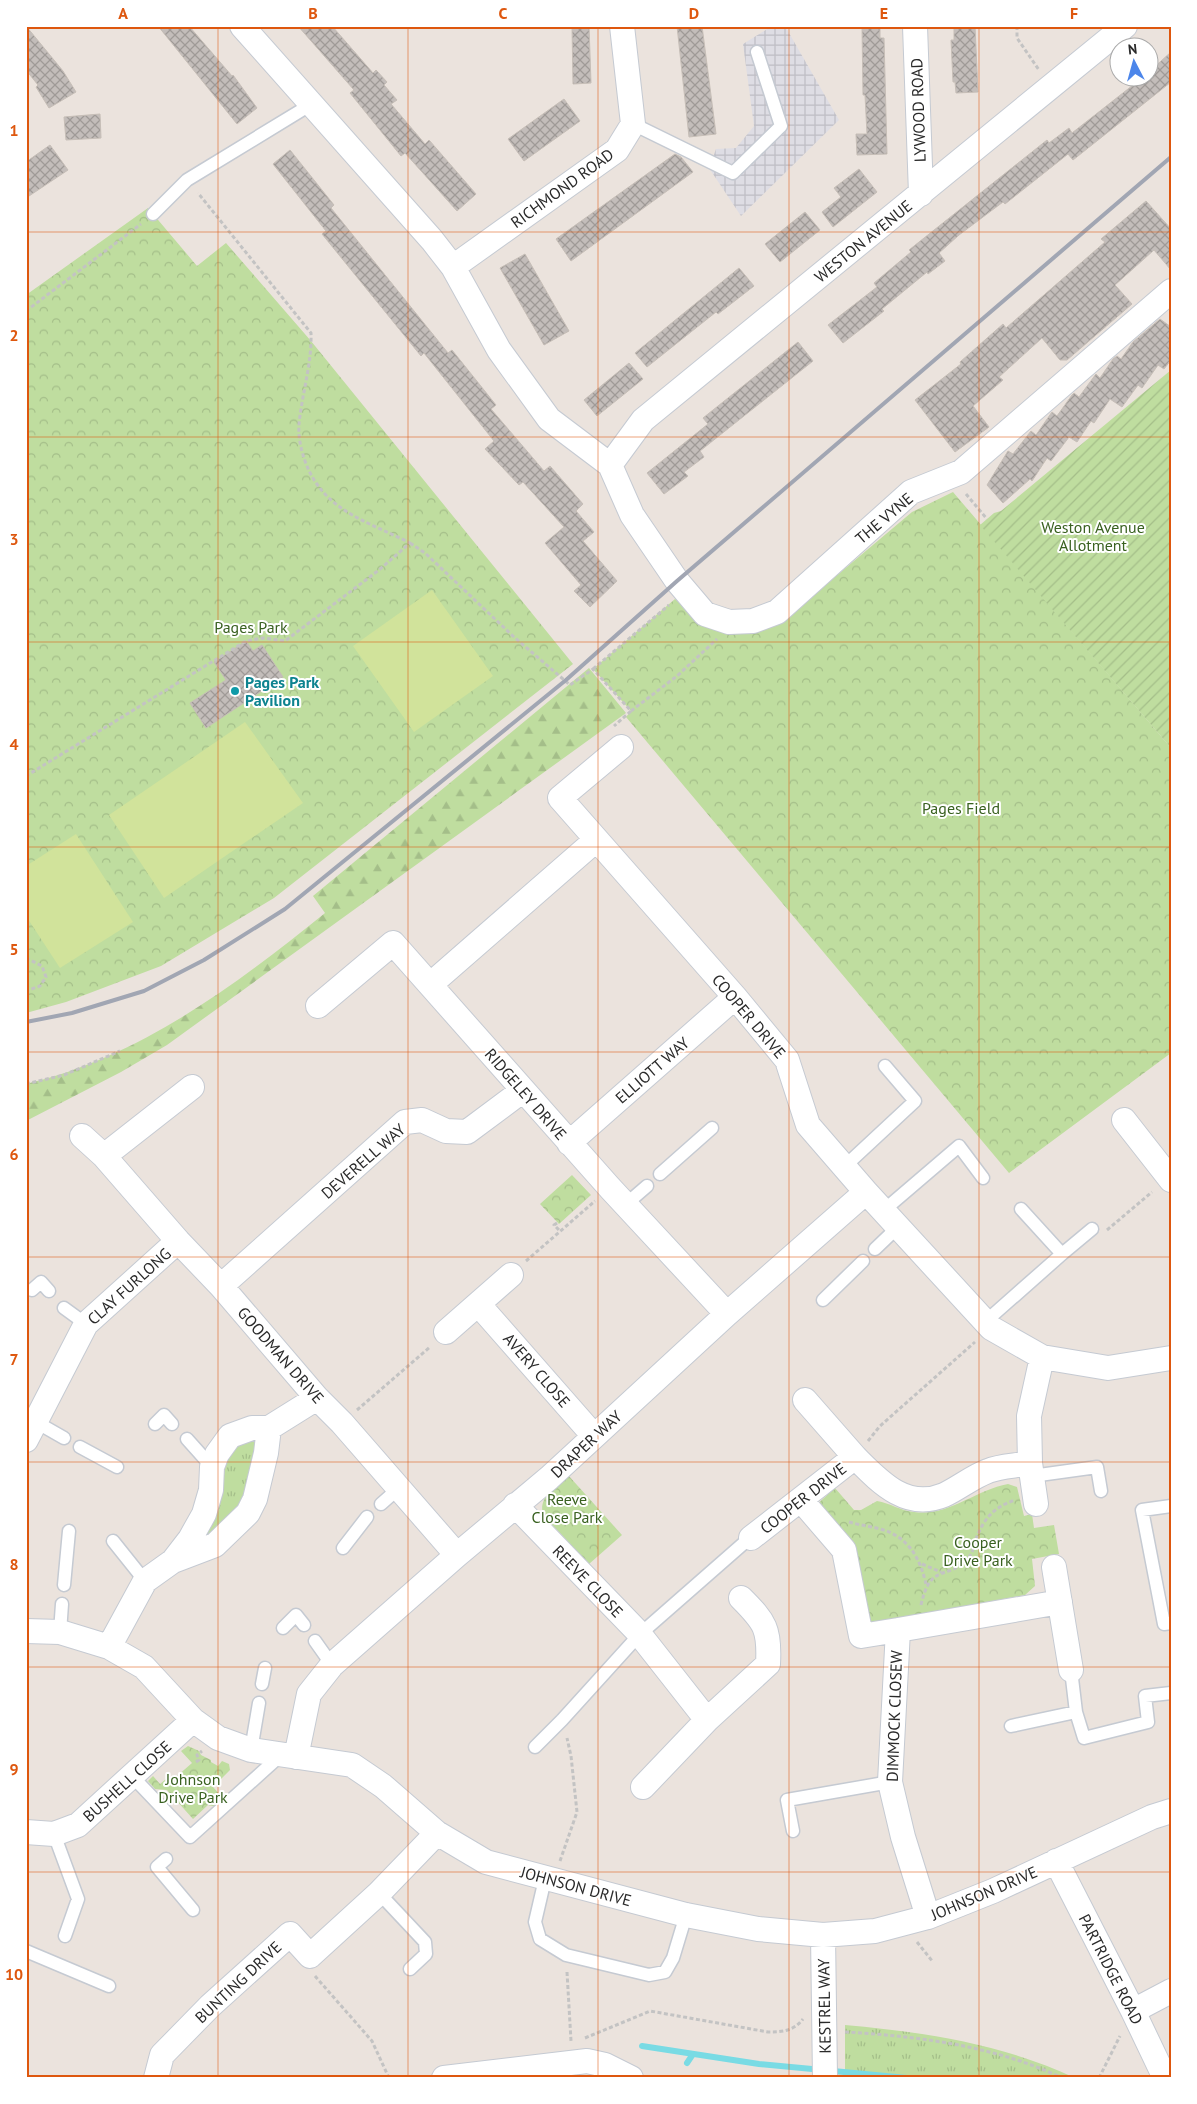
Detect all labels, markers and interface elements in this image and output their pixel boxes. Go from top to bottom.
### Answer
text: A [118,3,128,23]
text: B [308,3,318,23]
text: C [499,3,508,23]
text: D [689,3,699,23]
text: E [880,3,888,23]
text: F [1070,3,1078,23]
north arrow [1110,38,1160,88]
text: N [1127,40,1138,59]
street label: LYWOOD ROAD [906,58,930,162]
text: 1 [9,120,19,140]
street label: RICHMOND ROAD [507,144,617,232]
street label: WESTON AVENUE [810,195,916,287]
text: 2 [9,325,19,345]
street label: THE VYNE [851,488,917,548]
park label: Weston Avenue Allotment [1041,517,1145,555]
text: 3 [9,529,19,549]
park label: Pages Park [214,617,288,637]
place label: Pages Park Pavilion [245,672,319,710]
marker: Pages Park Pavilion [229,685,241,697]
text: 4 [9,734,19,754]
park label: Pages Field [922,798,1000,818]
text: 5 [9,939,19,959]
street label: COOPER DRIVE [708,970,790,1062]
street label: ELLIOTT WAY [611,1032,693,1108]
street label: RIDGELEY DRIVE [481,1044,571,1144]
street label: DEVERELL WAY [317,1119,409,1203]
text: 6 [9,1144,19,1164]
street label: CLAY FURLONG [83,1243,175,1329]
street label: GOODMAN DRIVE [234,1303,328,1407]
street label: AVERY CLOSE [499,1329,575,1411]
text: 7 [9,1349,19,1369]
street label: DRAPER WAY [546,1406,626,1482]
street label: COOPER DRIVE [756,1458,850,1538]
park label: Reeve Close Park [532,1489,603,1527]
park label: Cooper Drive Park [943,1532,1013,1570]
street label: REEVE CLOSE [549,1541,627,1621]
text: 8 [9,1554,19,1574]
street label: DIMMOCK CLOSEW [882,1649,906,1782]
street label: BUSHELL CLOSE [79,1736,175,1826]
text: 9 [9,1759,19,1779]
park label: Johnson Drive Park [158,1769,228,1807]
street label: JOHNSON DRIVE [517,1861,634,1910]
street label: JOHNSON DRIVE [927,1862,1040,1925]
street label: PARTRIDGE ROAD [1075,1910,1147,2028]
street label: BUNTING DRIVE [191,1937,285,2027]
street label: KESTREL WAY [813,1958,835,2054]
text: 10 [5,1964,23,1984]

